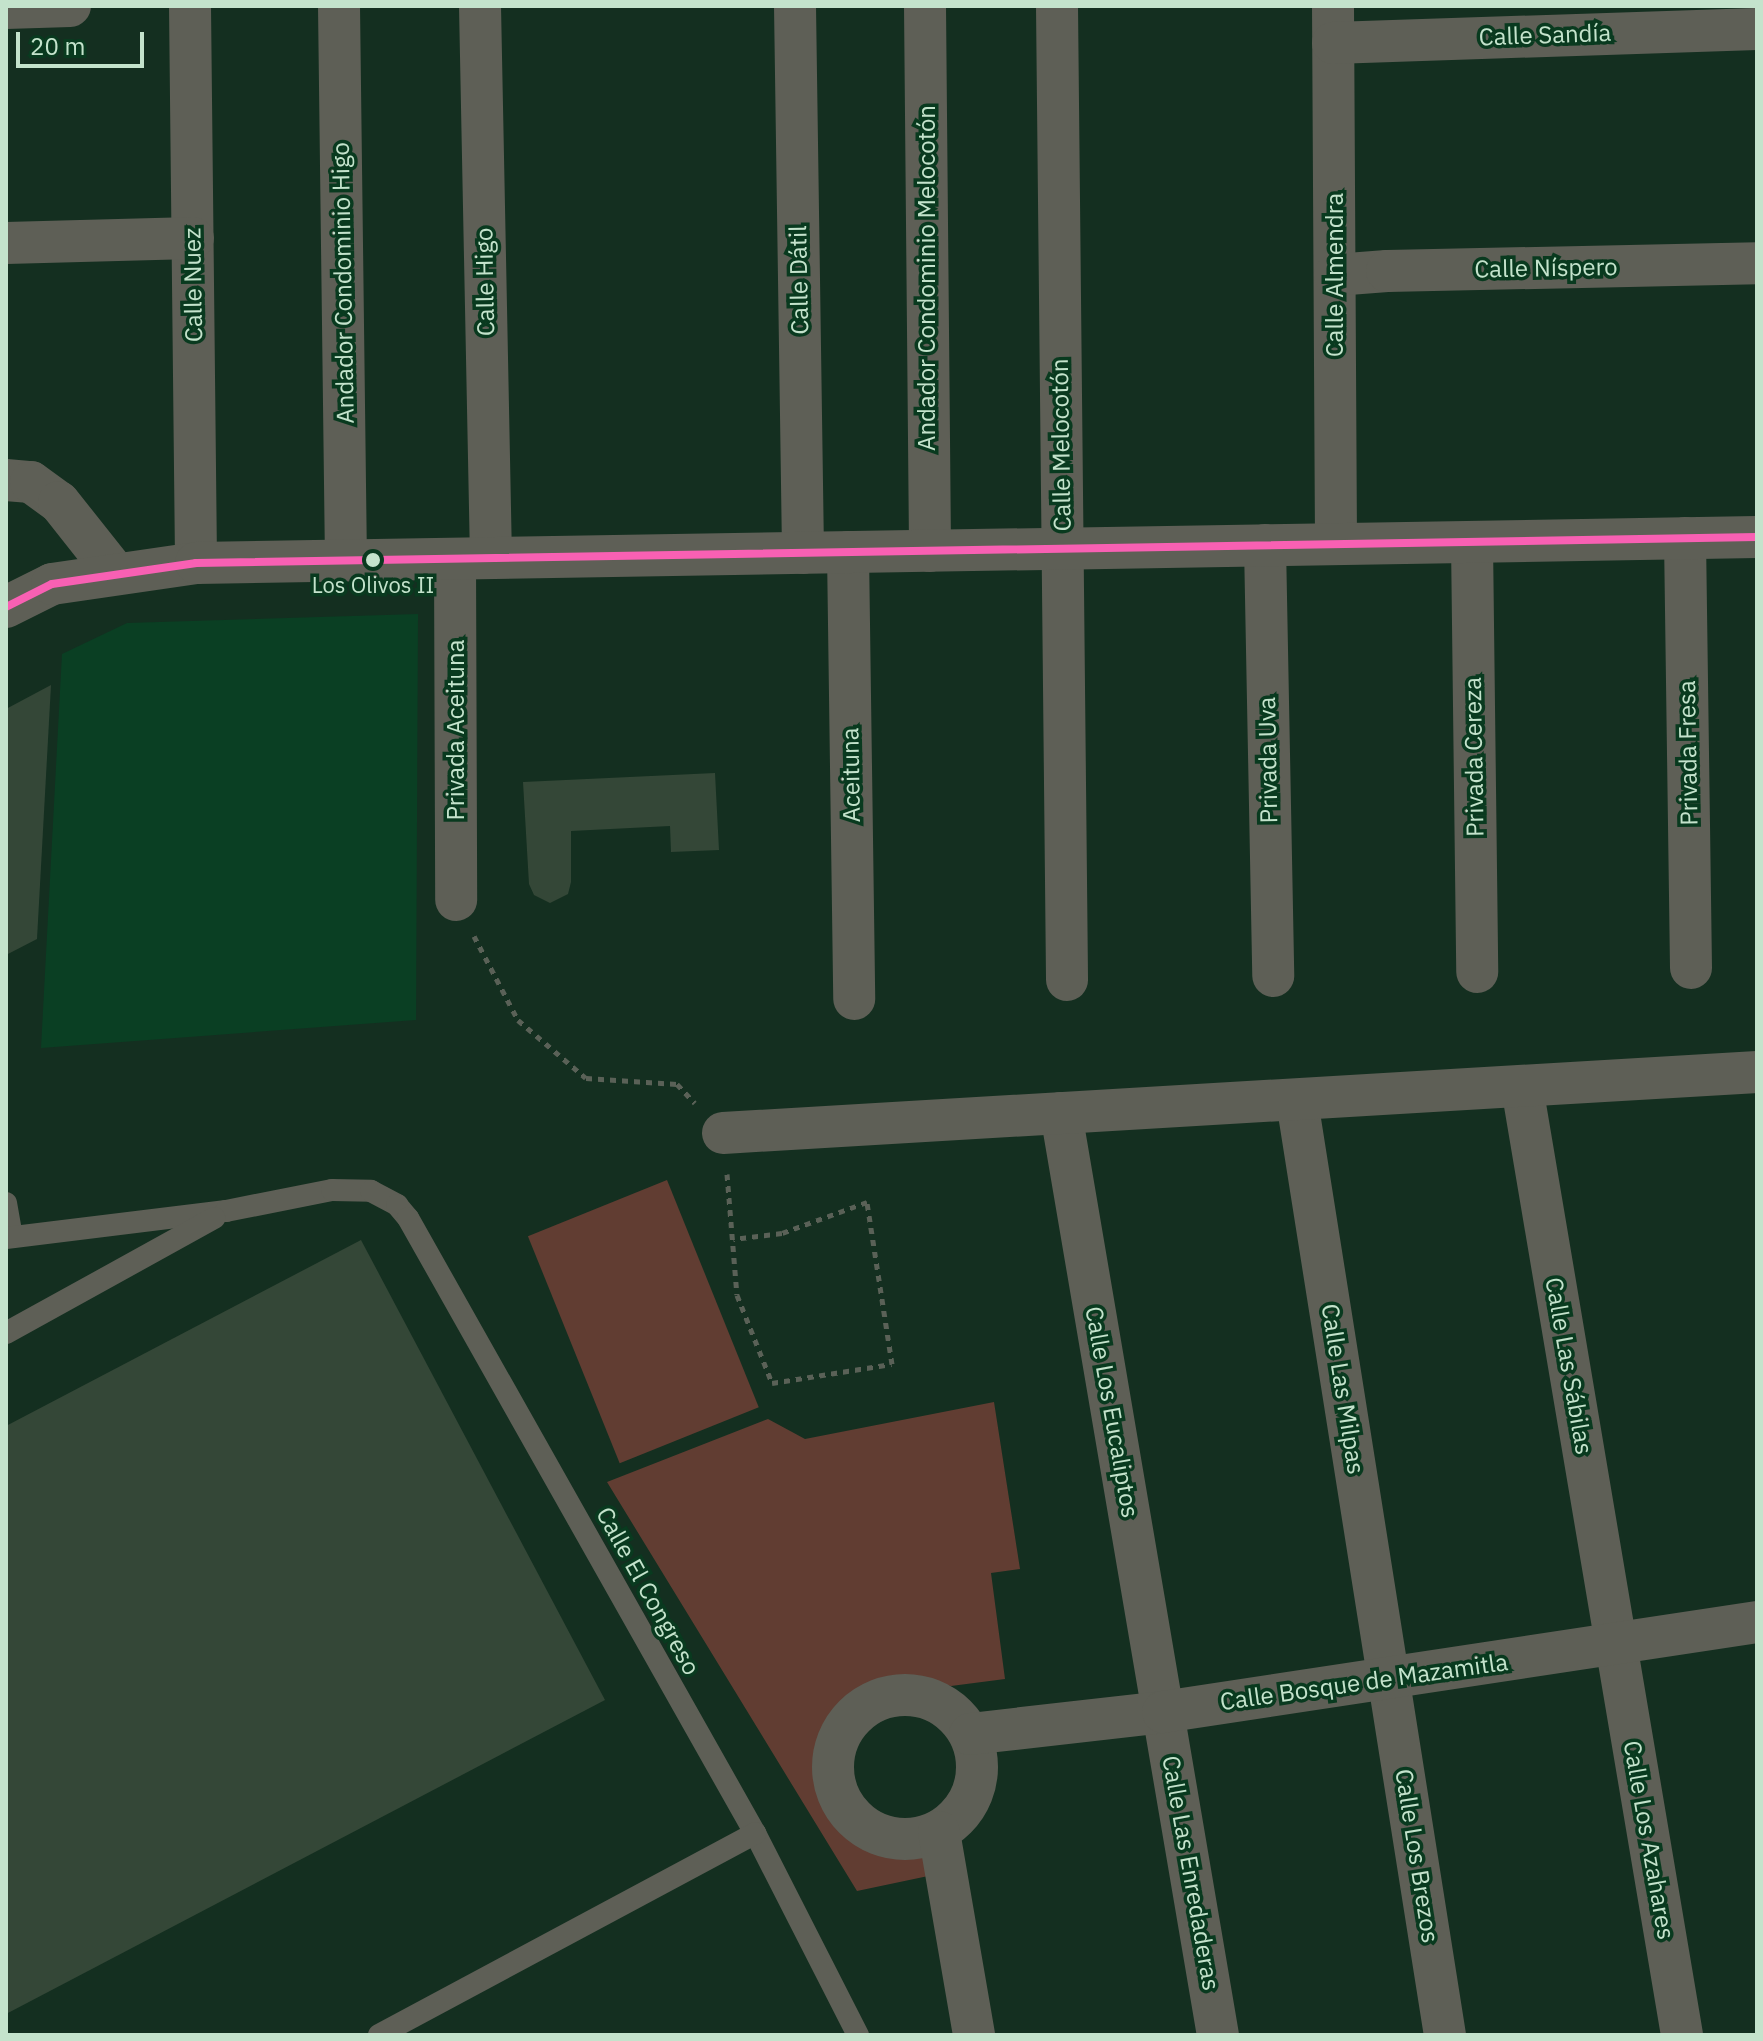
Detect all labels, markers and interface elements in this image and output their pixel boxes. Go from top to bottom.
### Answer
scale bar [20,16,148,66]
street label: Calle Sandía [1478,18,1612,52]
text: 20 m [30,30,85,62]
street label: Andador Condominio Melocotón [913,105,941,451]
street label: Andador Condominio Higo [326,142,360,424]
street label: Calle Almendra [1321,193,1349,357]
street label: Calle Dátil [784,225,814,335]
street label: Calle Nuez [178,228,208,342]
street label: Calle Higo [470,228,500,336]
street label: Calle Níspero [1474,252,1618,284]
street label: Calle Melocotón [1045,358,1077,532]
marker: Los Olivos II [365,552,381,568]
place label: Los Olivos II [312,572,434,598]
street label: Privada Aceituna [442,640,470,820]
street label: Privada Cereza [1458,677,1490,837]
street label: Privada Fresa [1672,680,1704,826]
street label: Privada Uva [1252,696,1284,824]
street label: Aceituna [836,727,866,823]
street label: Calle Las Sábilas [1539,1275,1599,1457]
street label: Calle Las Milpas [1315,1302,1371,1476]
street label: Calle Los Eucaliptos [1079,1304,1145,1520]
street label: Calle El Congreso [590,1502,706,1680]
street label: Calle Bosque de Mazamitla [1218,1648,1510,1716]
street label: Calle Los Azahares [1617,1738,1681,1942]
street label: Calle Las Enredaderas [1156,1753,1226,1993]
street label: Calle Los Brezos [1389,1767,1445,1945]

